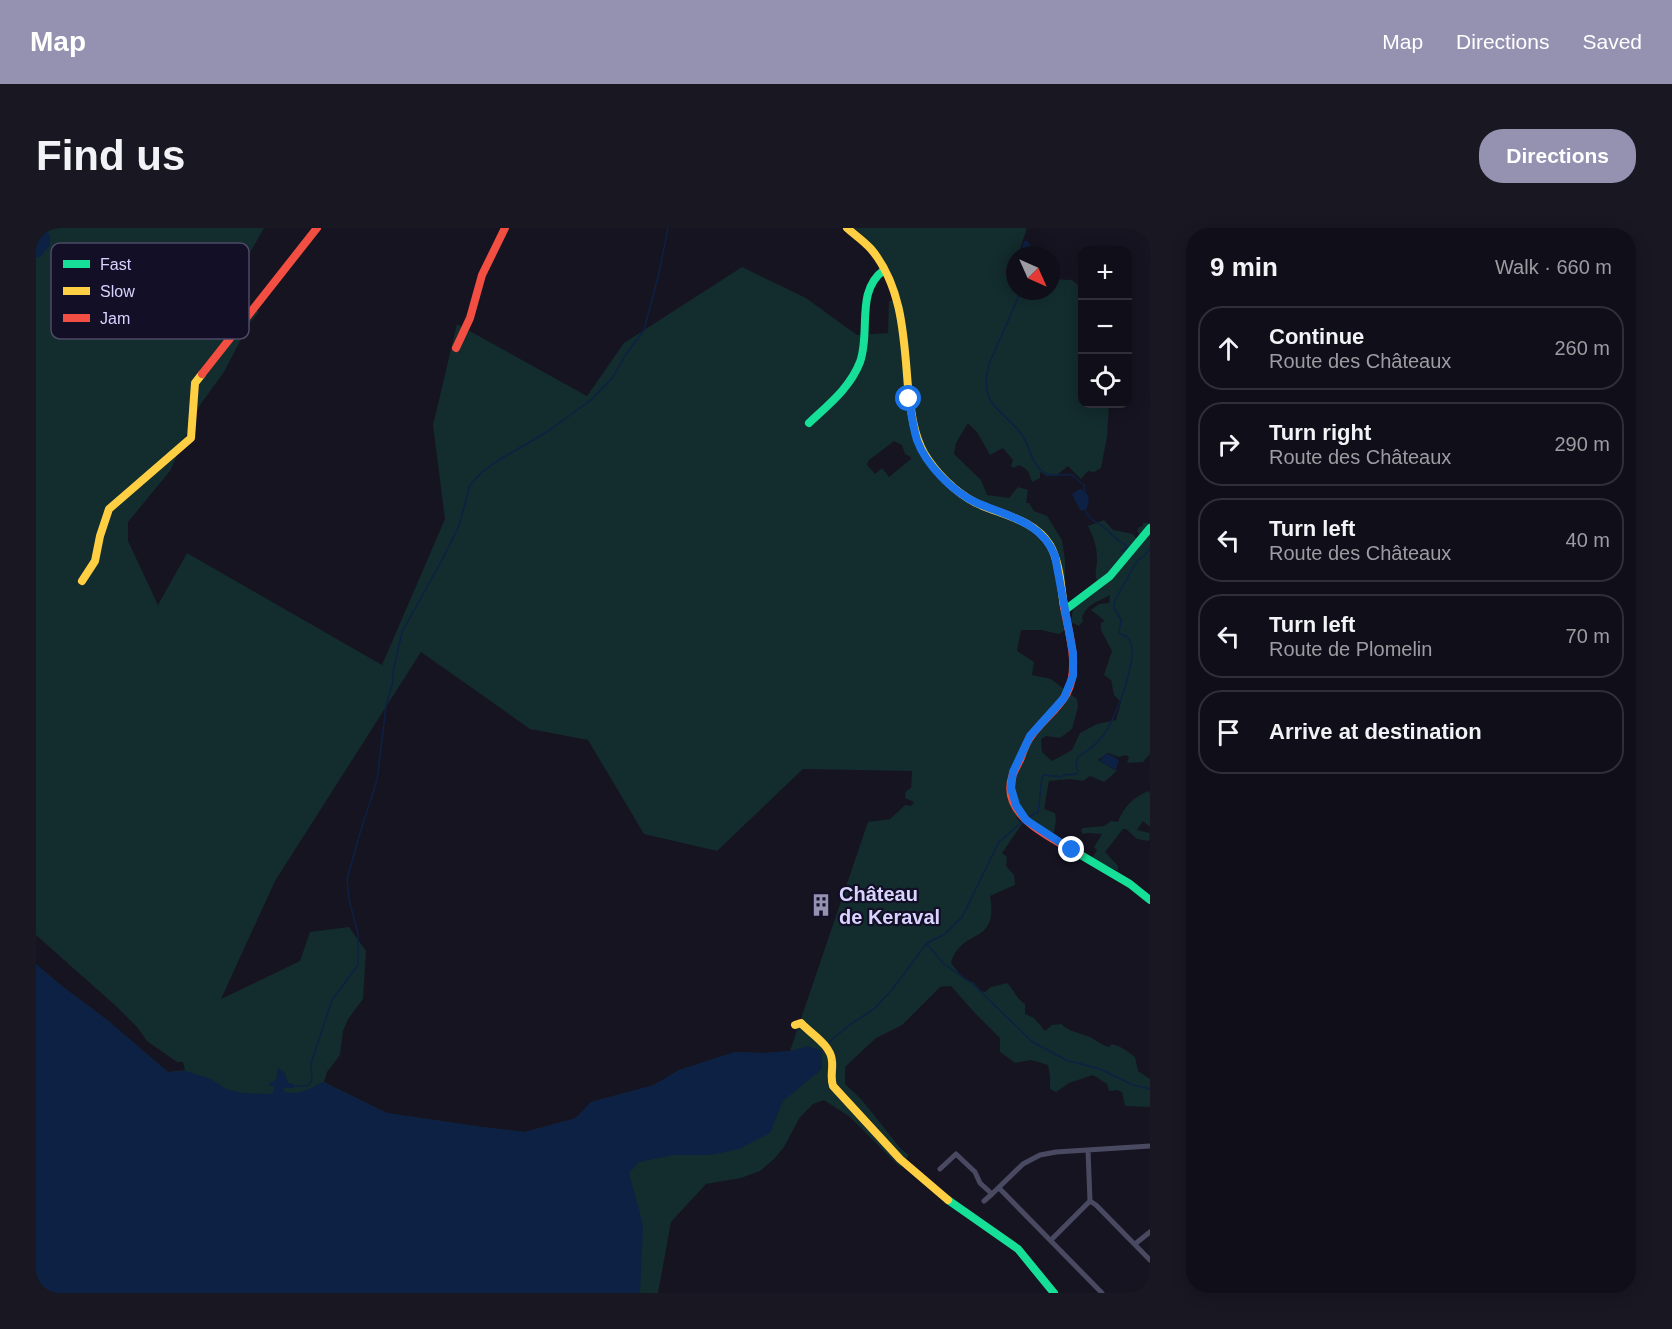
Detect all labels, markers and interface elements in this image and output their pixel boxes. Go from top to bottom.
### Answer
text: Map [30,26,86,57]
text: Map [1382,30,1423,53]
text: Directions [1456,30,1549,53]
text: Saved [1582,30,1642,53]
button: Directions [1479,129,1636,183]
text: Find us [36,132,185,179]
legend [51,243,249,339]
north arrow [1006,246,1060,300]
map controls [1078,246,1132,408]
button: + [1078,246,1132,300]
text: 9 min [1210,252,1278,282]
text: Fast [100,256,132,273]
text: Walk · 660 m [1495,256,1612,278]
text: Slow [100,283,135,300]
button: − [1078,300,1132,354]
text: Jam [100,310,130,327]
text: Continue [1269,324,1364,349]
icon: ahead [1212,332,1245,365]
text: 260 m [1554,337,1610,359]
text: Route des Châteaux [1269,350,1451,372]
button: locate [1078,354,1132,408]
route start [895,385,921,411]
text: Turn right [1269,420,1371,445]
icon: right [1212,428,1245,461]
text: 290 m [1554,433,1610,455]
text: Route des Châteaux [1269,446,1451,468]
text: Turn left [1269,516,1355,541]
icon: left [1212,524,1245,557]
text: 40 m [1566,529,1610,551]
text: Route des Châteaux [1269,542,1451,564]
text: Turn left [1269,612,1355,637]
icon: left [1212,620,1245,653]
text: 70 m [1566,625,1610,647]
text: Route de Plomelin [1269,638,1432,660]
icon: arrive [1212,716,1245,749]
text: Arrive at destination [1269,719,1482,744]
route end [1058,836,1084,862]
place label: Château de Keraval [839,883,940,928]
building icon: Château de Keraval [808,892,834,918]

